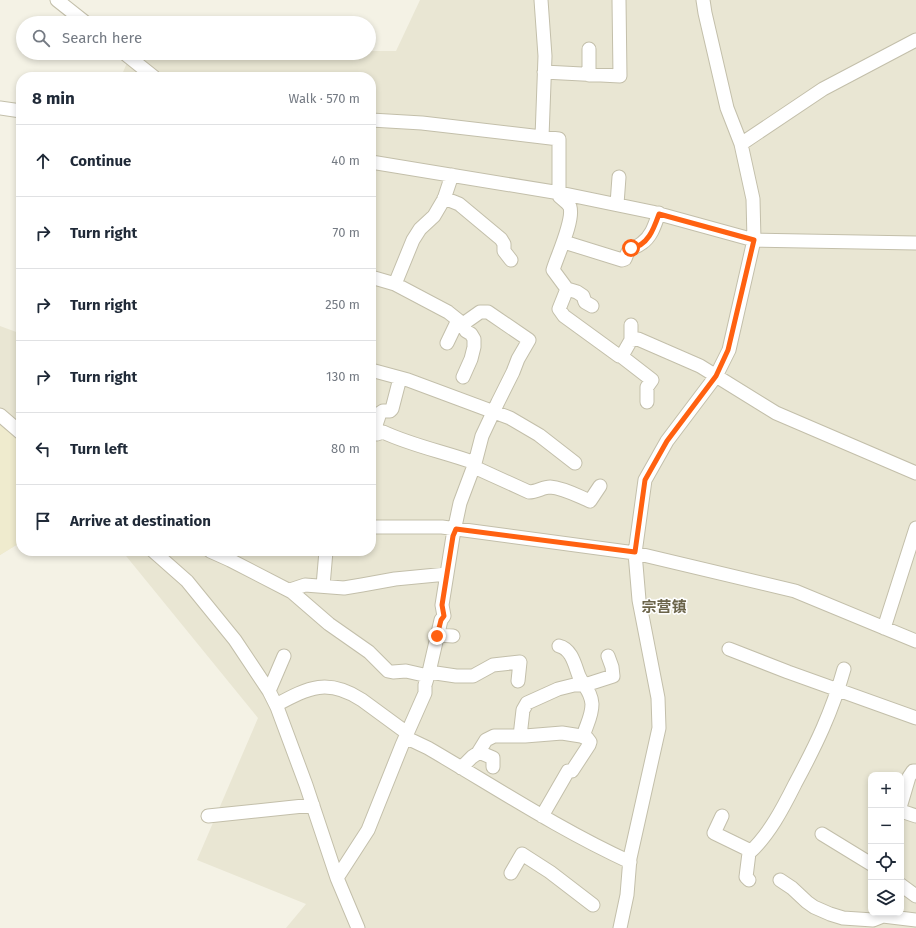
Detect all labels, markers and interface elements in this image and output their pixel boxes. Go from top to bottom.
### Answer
search box [16,16,376,60]
icon: search [30,27,52,49]
text: Search here [62,29,142,47]
text: 8 min [32,88,75,109]
text: Walk · 570 m [289,91,360,106]
icon: ahead [32,150,54,172]
text: Continue [70,152,131,170]
text: 40 m [331,153,360,168]
icon: right [32,222,54,244]
text: Turn right [70,224,137,242]
text: 70 m [333,225,360,240]
route start [622,239,640,257]
icon: right [32,294,54,316]
text: Turn right [70,296,137,314]
text: 250 m [325,297,360,312]
icon: right [32,366,54,388]
text: Turn right [70,368,137,386]
text: 130 m [326,369,360,384]
icon: left [32,438,54,460]
text: Turn left [70,440,128,458]
text: 80 m [331,441,360,456]
icon: arrive [32,510,54,532]
text: Arrive at destination [70,512,211,530]
district label: 宗营镇 [641,598,687,616]
route end [428,627,446,645]
map controls [868,772,904,916]
button: + [868,772,904,808]
button: − [868,808,904,844]
button: locate [868,844,904,880]
button: layers [868,880,904,916]

